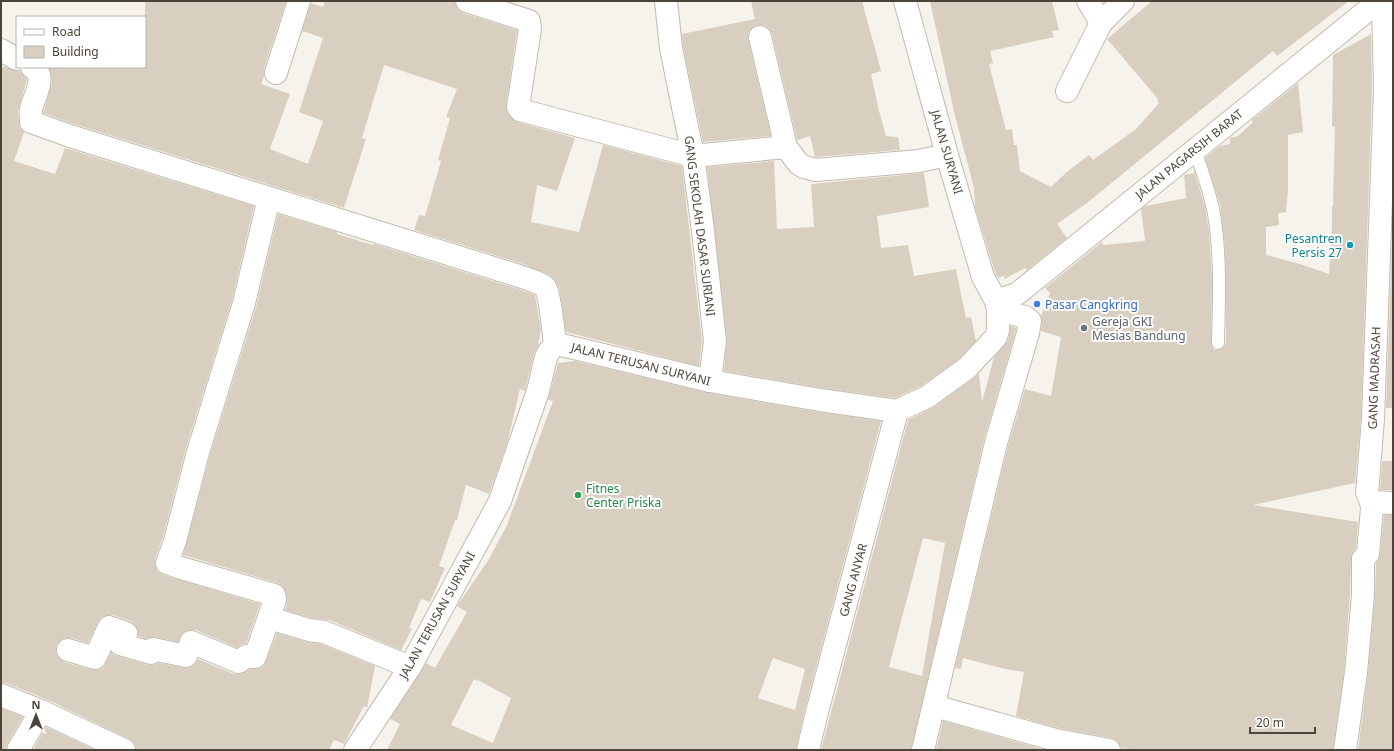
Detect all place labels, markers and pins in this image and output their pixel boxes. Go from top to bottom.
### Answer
place label: Pesantren Persis 27 [1285,230,1342,261]
marker: Pesantren Persis 27 [1345,240,1355,250]
place label: Pasar Cangkring [1045,296,1138,313]
marker: Pasar Cangkring [1032,299,1042,309]
place label: Gereja GKI Mesias Bandung [1092,313,1186,344]
marker: Gereja GKI Mesias Bandung [1079,323,1089,333]
place label: Fitnes Center Priska [586,480,661,511]
marker: Fitnes Center Priska [573,490,583,500]

